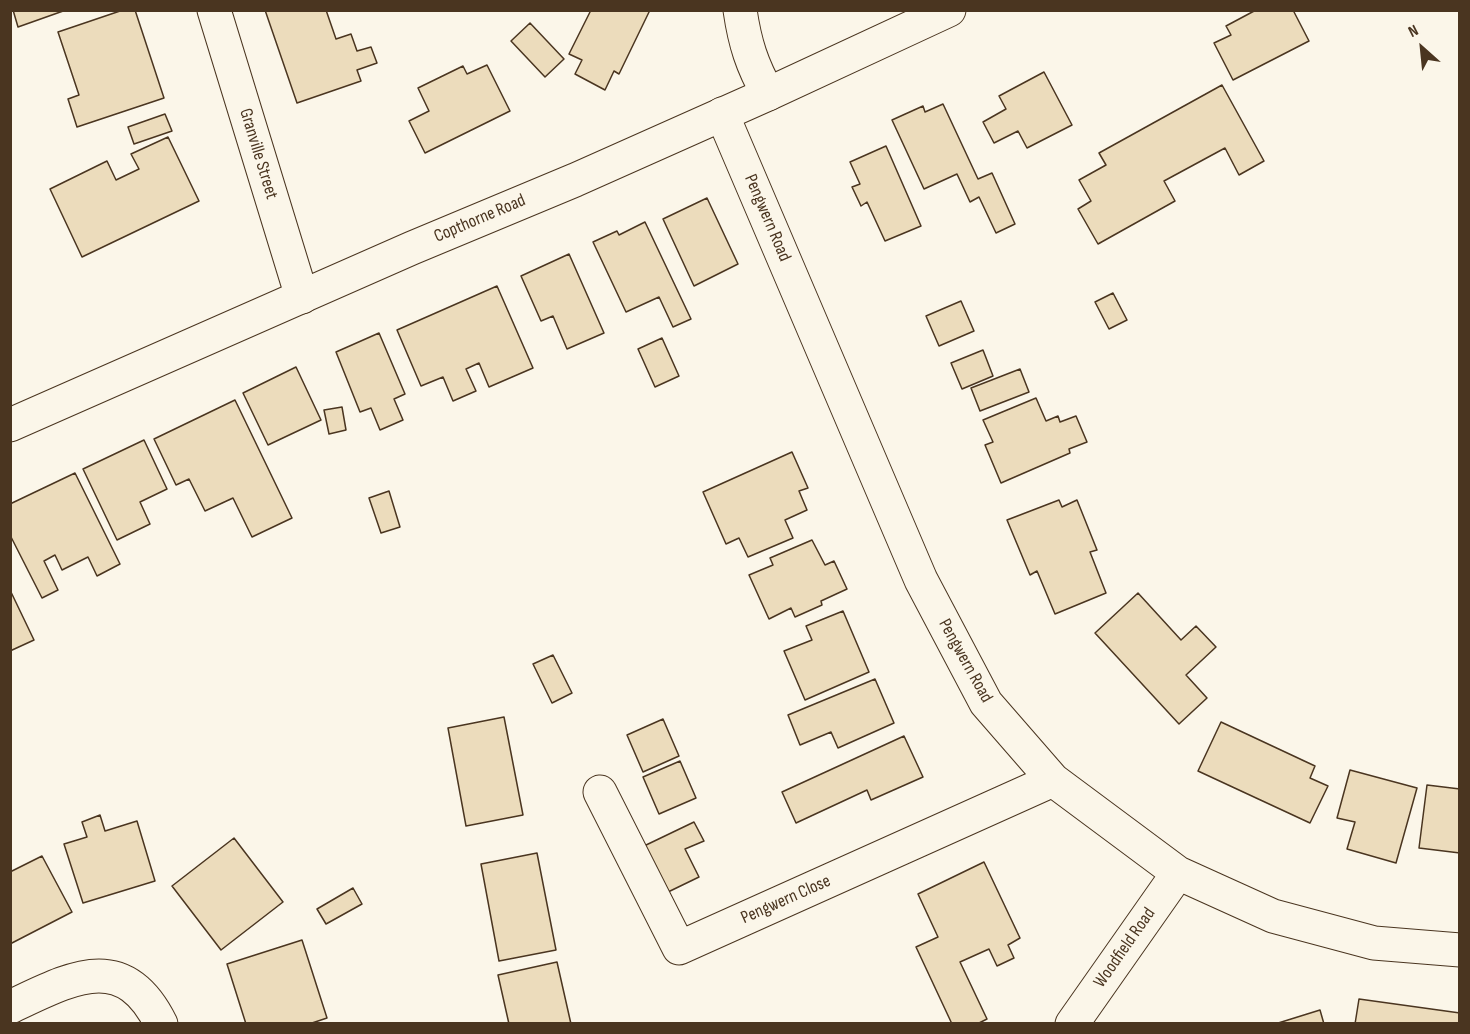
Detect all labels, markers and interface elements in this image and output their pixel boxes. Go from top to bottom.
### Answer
north arrow [1392,18,1452,78]
text: N [1405,21,1422,42]
street label: Granville Street [234,106,282,202]
street label: Pengwern Road [739,171,795,265]
street label: Copthorne Road [431,190,529,248]
street label: Pengwern Road [933,615,997,707]
street label: Pengwern Close [738,871,834,929]
street label: Woodfield Road [1090,904,1160,992]

